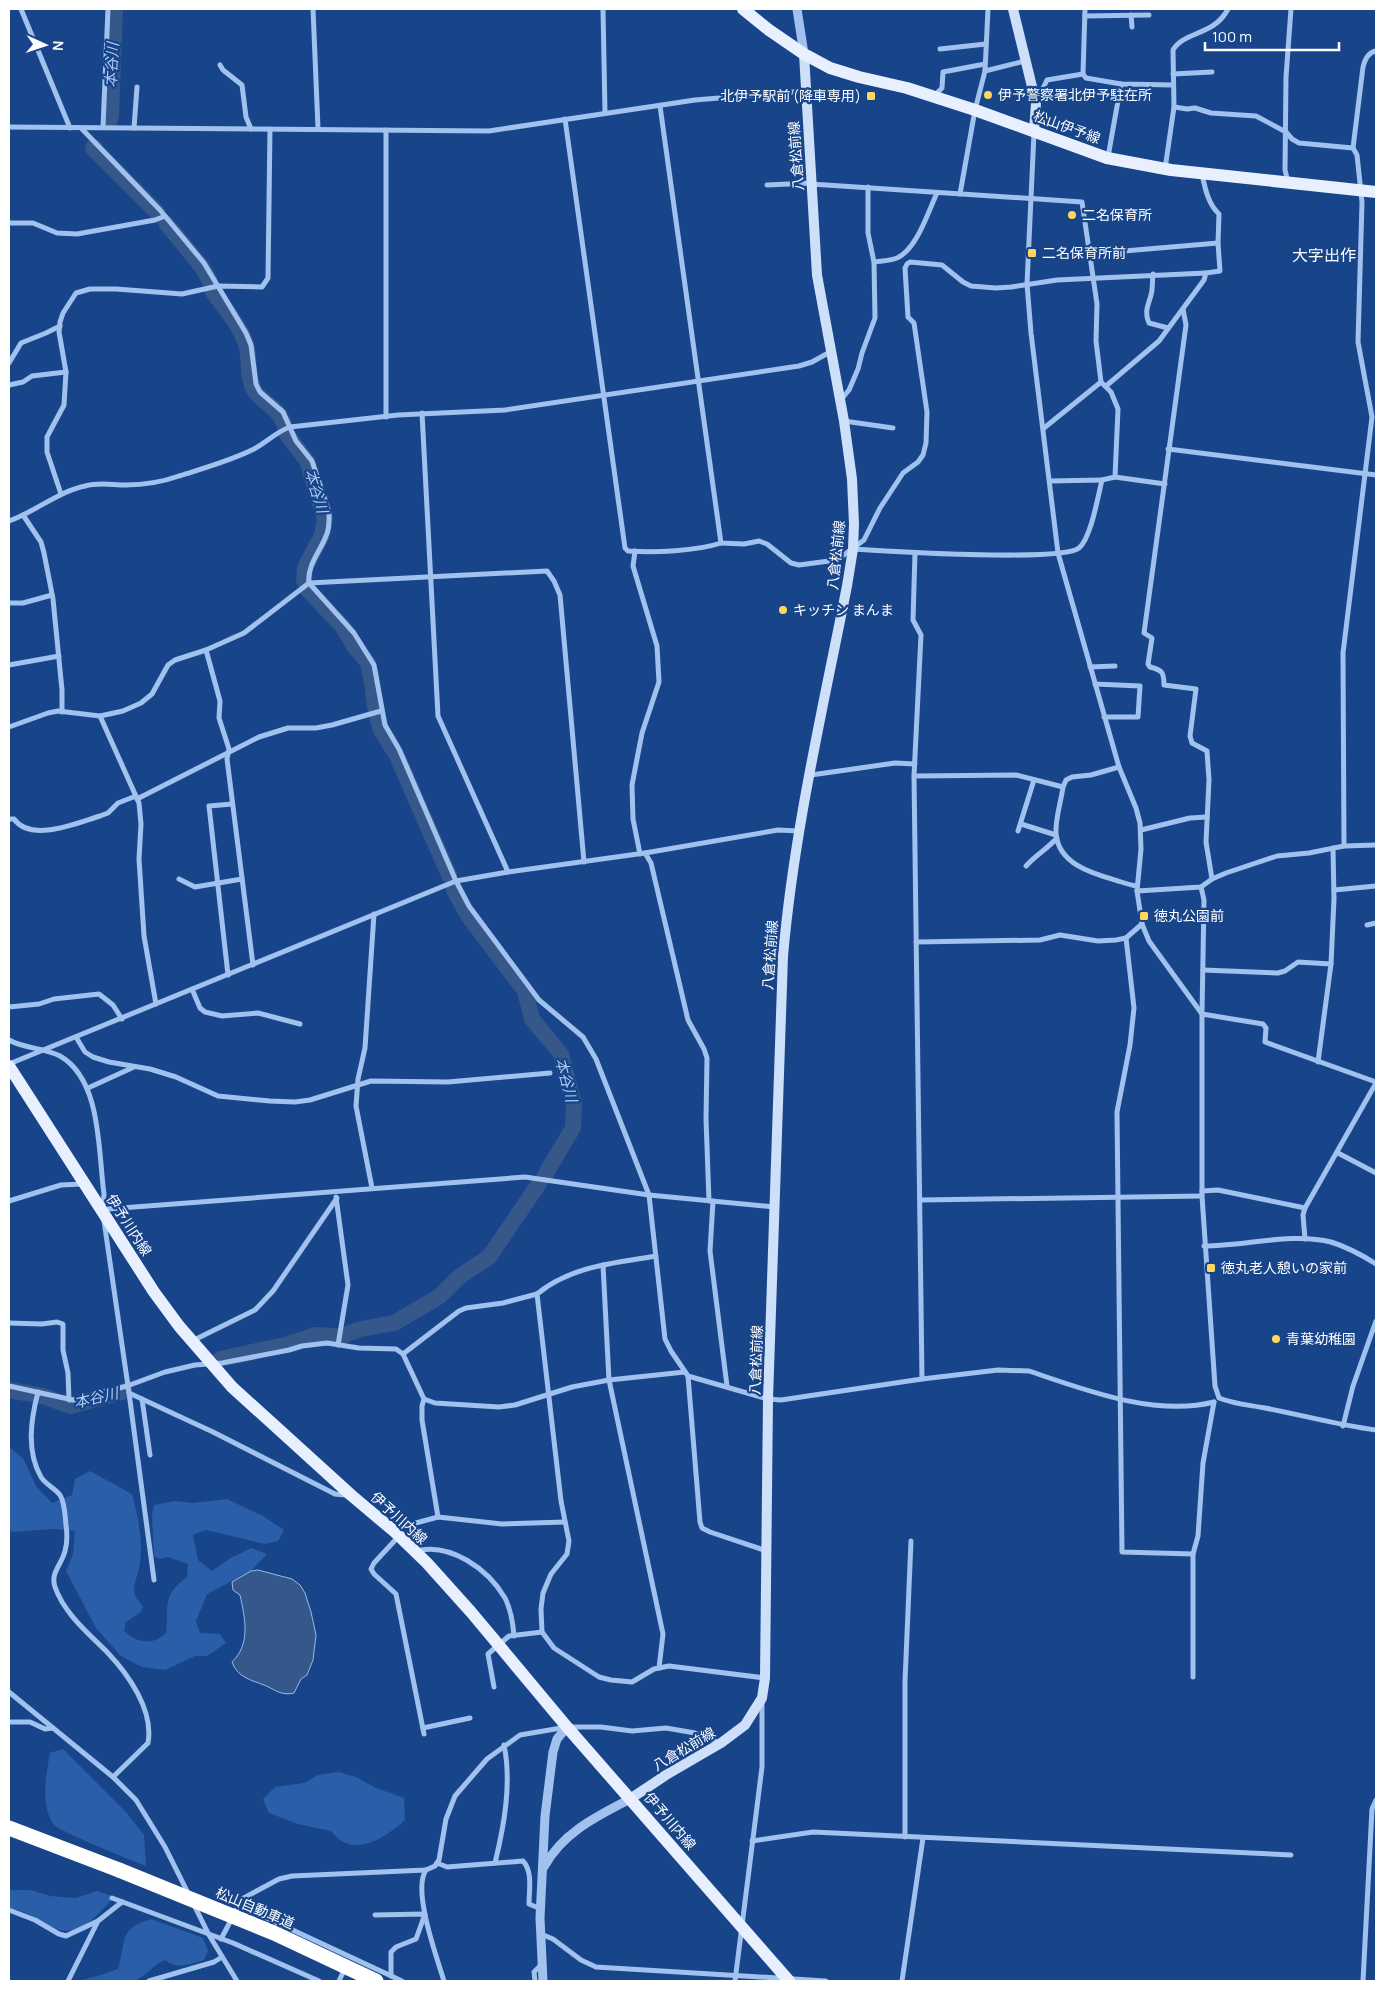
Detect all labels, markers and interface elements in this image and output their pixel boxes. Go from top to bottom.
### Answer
north arrow [20,20,70,70]
scale bar [1205,20,1339,52]
text: 100 m [1212,26,1252,47]
text: N [49,40,68,51]
water label: 本谷川 [100,40,123,88]
place label: 伊予警察署北伊予駐在所 [998,85,1152,104]
place label: 北伊予駅前 (降車専用) [720,86,861,105]
marker: 伊予警察署北伊予駐在所 [982,89,994,101]
marker: 北伊予駅前 (降車専用) [865,90,877,102]
street label: 松山伊予線 [1031,106,1103,147]
street label: 八倉松前線 [784,120,807,192]
place label: 二名保育所 [1082,205,1152,224]
marker: 二名保育所 [1066,209,1078,221]
place label: 二名保育所前 [1042,243,1126,262]
district label: 大字出作 [1292,244,1356,266]
marker: 二名保育所前 [1026,247,1038,259]
water label: 本谷川 [300,466,334,517]
street label: 八倉松前線 [822,519,849,591]
place label: キッチン まんま [793,600,894,619]
marker: キッチン まんま [777,604,789,616]
place label: 徳丸公園前 [1154,906,1224,925]
marker: 徳丸公園前 [1138,910,1150,922]
street label: 八倉松前線 [758,919,781,991]
water label: 本谷川 [551,1055,583,1106]
street label: 伊予川内線 [102,1190,156,1259]
place label: 徳丸老人憩いの家前 [1221,1258,1347,1277]
marker: 徳丸老人憩いの家前 [1205,1262,1217,1274]
street label: 八倉松前線 [745,1325,766,1395]
place label: 青葉幼稚園 [1286,1329,1356,1348]
marker: 青葉幼稚園 [1270,1333,1282,1345]
water label: 本谷川 [72,1382,122,1413]
street label: 伊予川内線 [367,1487,432,1548]
street label: 八倉松前線 [649,1722,719,1775]
street label: 伊予川内線 [640,1788,701,1853]
street label: 松山自動車道 [213,1882,298,1933]

